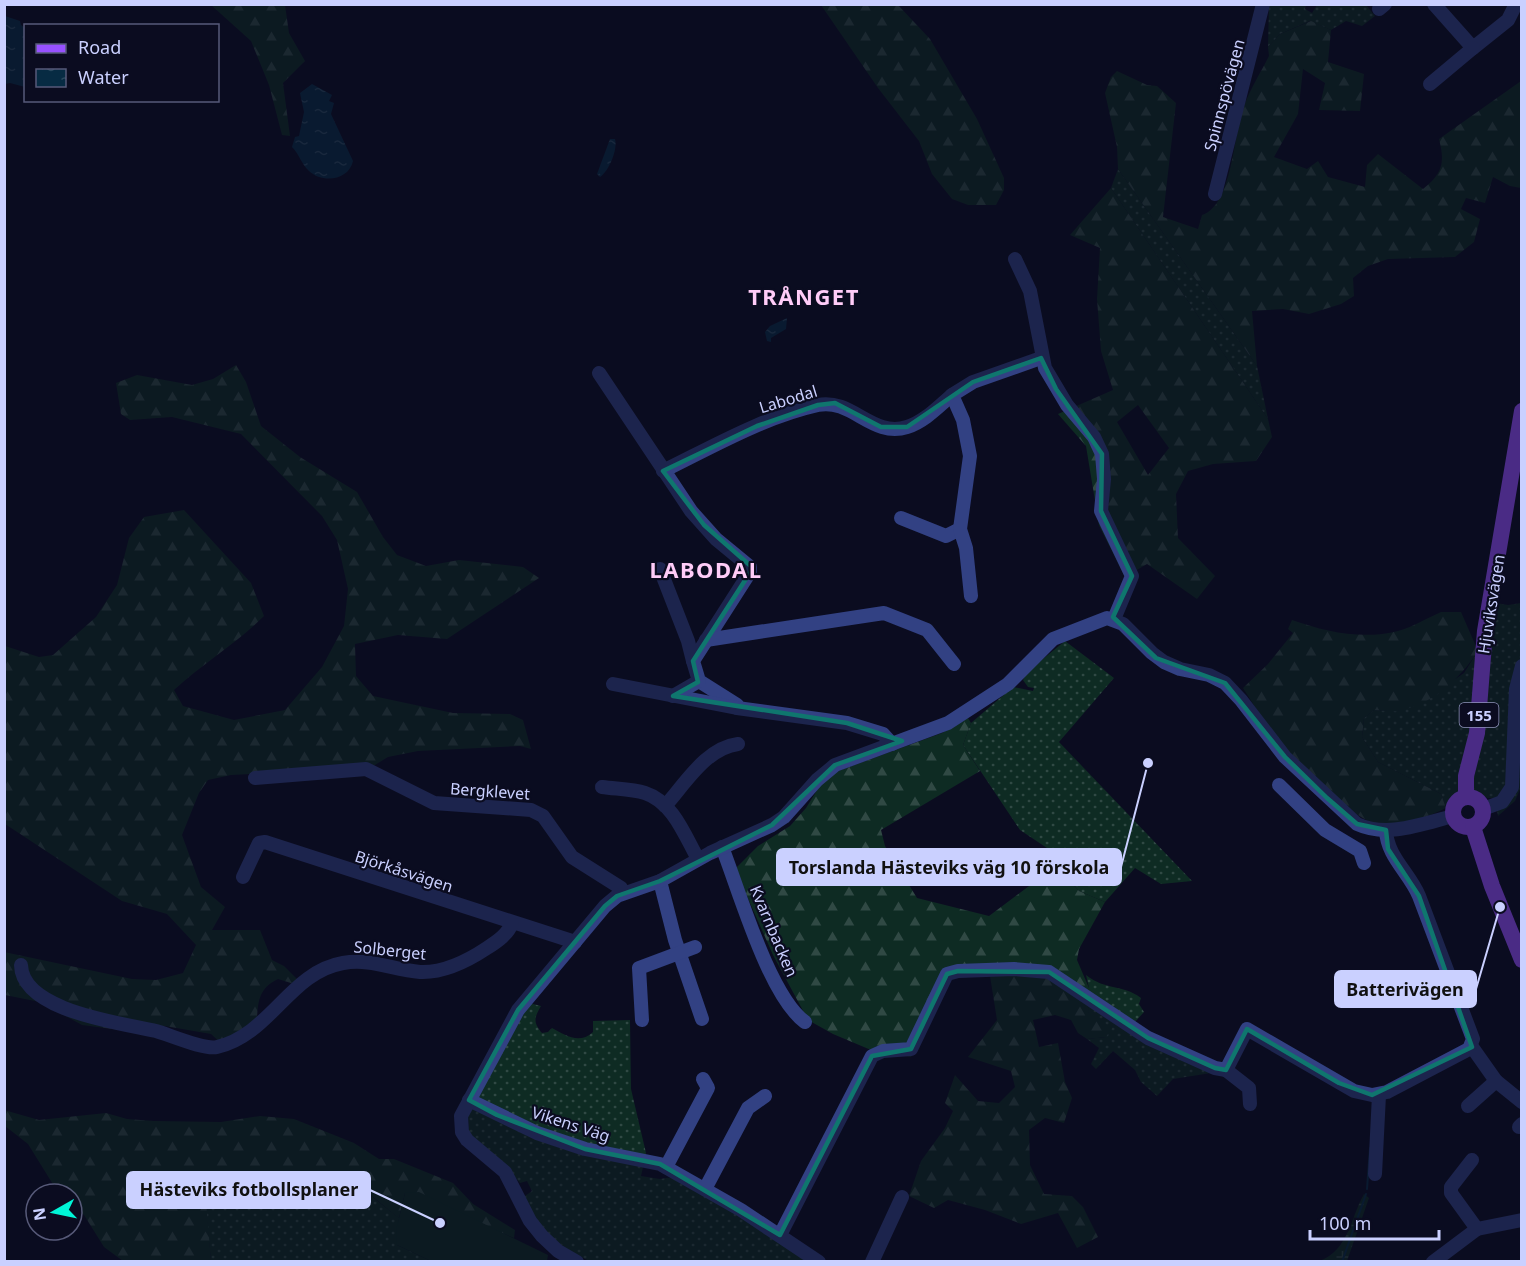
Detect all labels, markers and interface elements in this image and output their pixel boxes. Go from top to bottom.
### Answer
legend [24,24,219,102]
text: Road [78,35,121,59]
street label: Spinnspövägen [1198,36,1250,154]
text: Water [78,65,129,89]
district label: TRÅNGET [748,281,860,311]
street label: Labodal [756,380,820,418]
street label: Hjuviksvägen [1472,553,1510,655]
district label: LABODAL [649,554,763,584]
road number: 155 [1460,703,1498,727]
street label: Bergklevet [449,777,531,805]
street label: Björkåsvägen [352,845,456,897]
callout: Torslanda Hästeviks väg 10 förskola [777,849,1121,885]
text: Torslanda Hästeviks väg 10 förskola [789,855,1109,879]
street label: Kvarnbacken [745,882,803,980]
street label: Solberget [353,935,427,965]
callout: Batterivägen [1335,971,1476,1007]
text: Batterivägen [1346,977,1464,1001]
street label: Vikens Väg [529,1101,613,1147]
callout: Hästeviks fotbollsplaner [127,1172,370,1208]
text: Hästeviks fotbollsplaner [140,1177,358,1201]
north arrow [24,1182,84,1242]
scale bar [1310,1203,1439,1241]
text: N [27,1206,51,1222]
text: 100 m [1319,1211,1371,1235]

